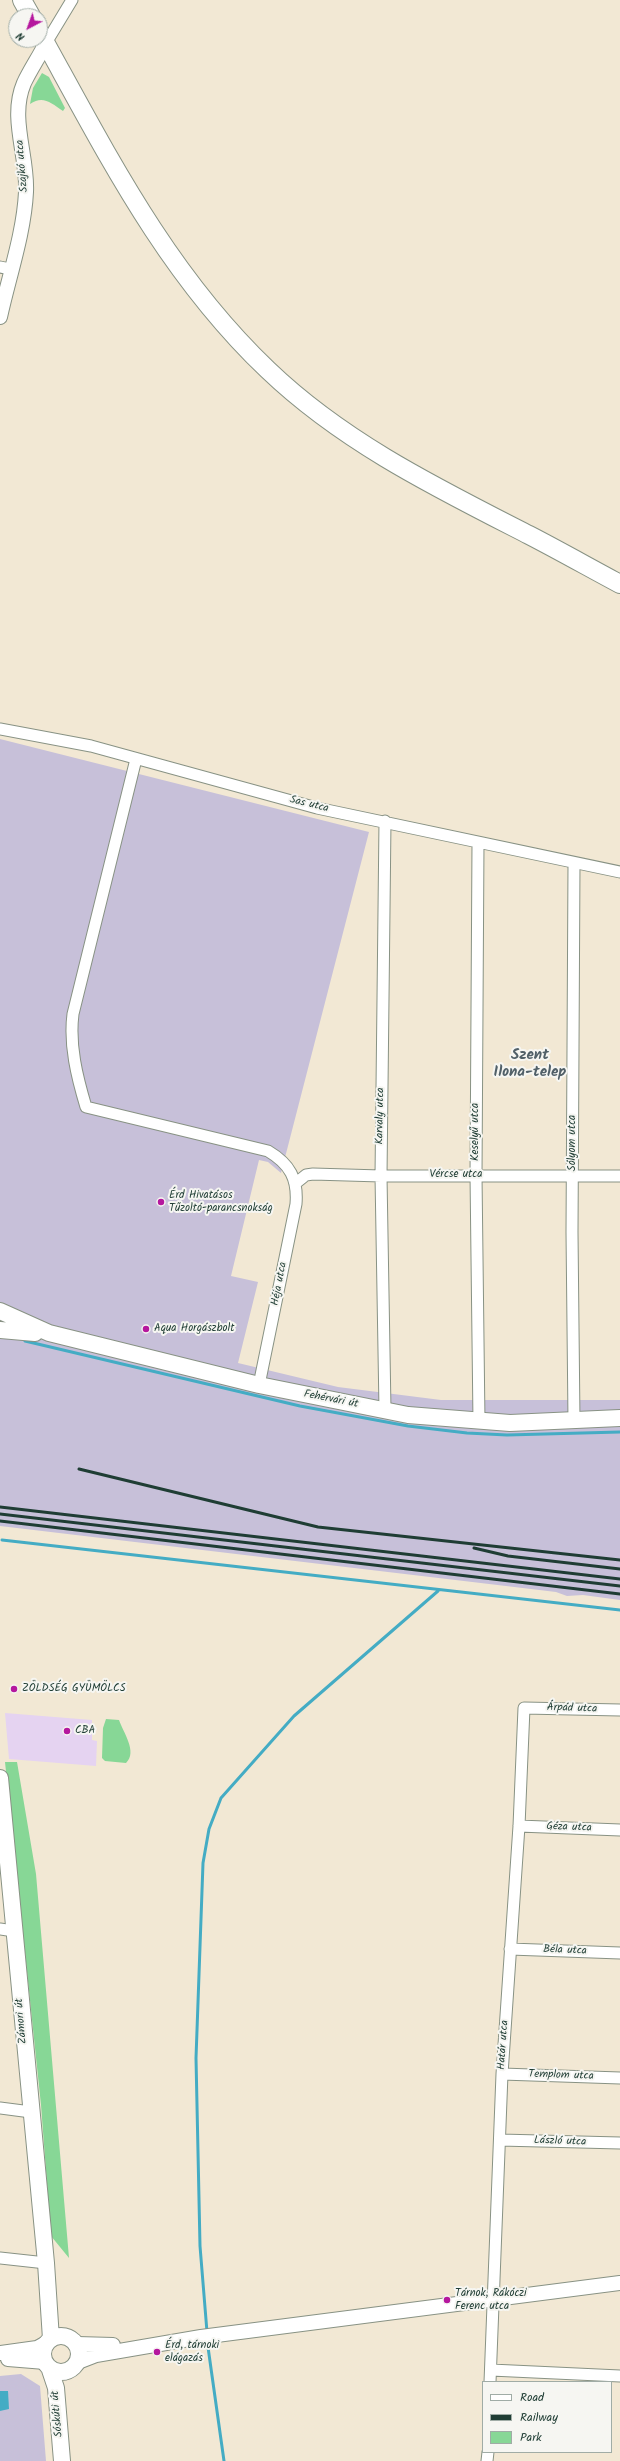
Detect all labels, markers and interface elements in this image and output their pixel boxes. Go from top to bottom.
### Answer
north arrow [8,8,48,48]
text: N [12,27,29,45]
street label: Szajkó utca [14,139,32,193]
street label: Sas utca [288,794,330,816]
district label: Szent Ilona-telep [494,1047,566,1082]
street label: Karvaly utca [374,1087,388,1145]
street label: Keselyű utca [469,1103,483,1161]
street label: Sólyom utca [566,1115,580,1171]
street label: Vércse utca [430,1168,482,1182]
place label: Érd Hivatásos Tűzoltó-parancsnokság [169,1189,273,1215]
marker: Érd Hivatásos Tűzoltó-parancsnokság [156,1197,166,1207]
street label: Héja utca [269,1261,291,1307]
place label: Aqua Horgászbolt [154,1322,234,1336]
marker: Aqua Horgászbolt [141,1324,151,1334]
street label: Fehérvári út [303,1388,359,1412]
place label: ZÖLDSÉG GYÜMÖLCS [22,1682,125,1696]
marker: ZÖLDSÉG GYÜMÖLCS [9,1684,19,1694]
street label: Árpád utca [547,1702,597,1716]
place label: CBA [75,1724,95,1738]
marker: CBA [62,1726,72,1736]
street label: Géza utca [546,1821,592,1835]
street label: Béla utca [543,1944,587,1958]
street label: Zámori út [13,1998,31,2044]
street label: Határ utca [496,2020,512,2070]
street label: Templom utca [528,2068,594,2084]
street label: László utca [534,2134,586,2150]
place label: Tárnok, Rákóczi Ferenc utca [455,2287,527,2313]
marker: Tárnok, Rákóczi Ferenc utca [442,2295,452,2305]
place label: Érd, tárnoki elágazás [165,2339,219,2365]
marker: Érd, tárnoki elágazás [152,2347,162,2357]
legend [482,2381,612,2453]
text: Road [520,2388,544,2407]
street label: Sóskúti út [49,2390,67,2438]
text: Railway [520,2408,558,2427]
text: Park [520,2428,542,2447]

